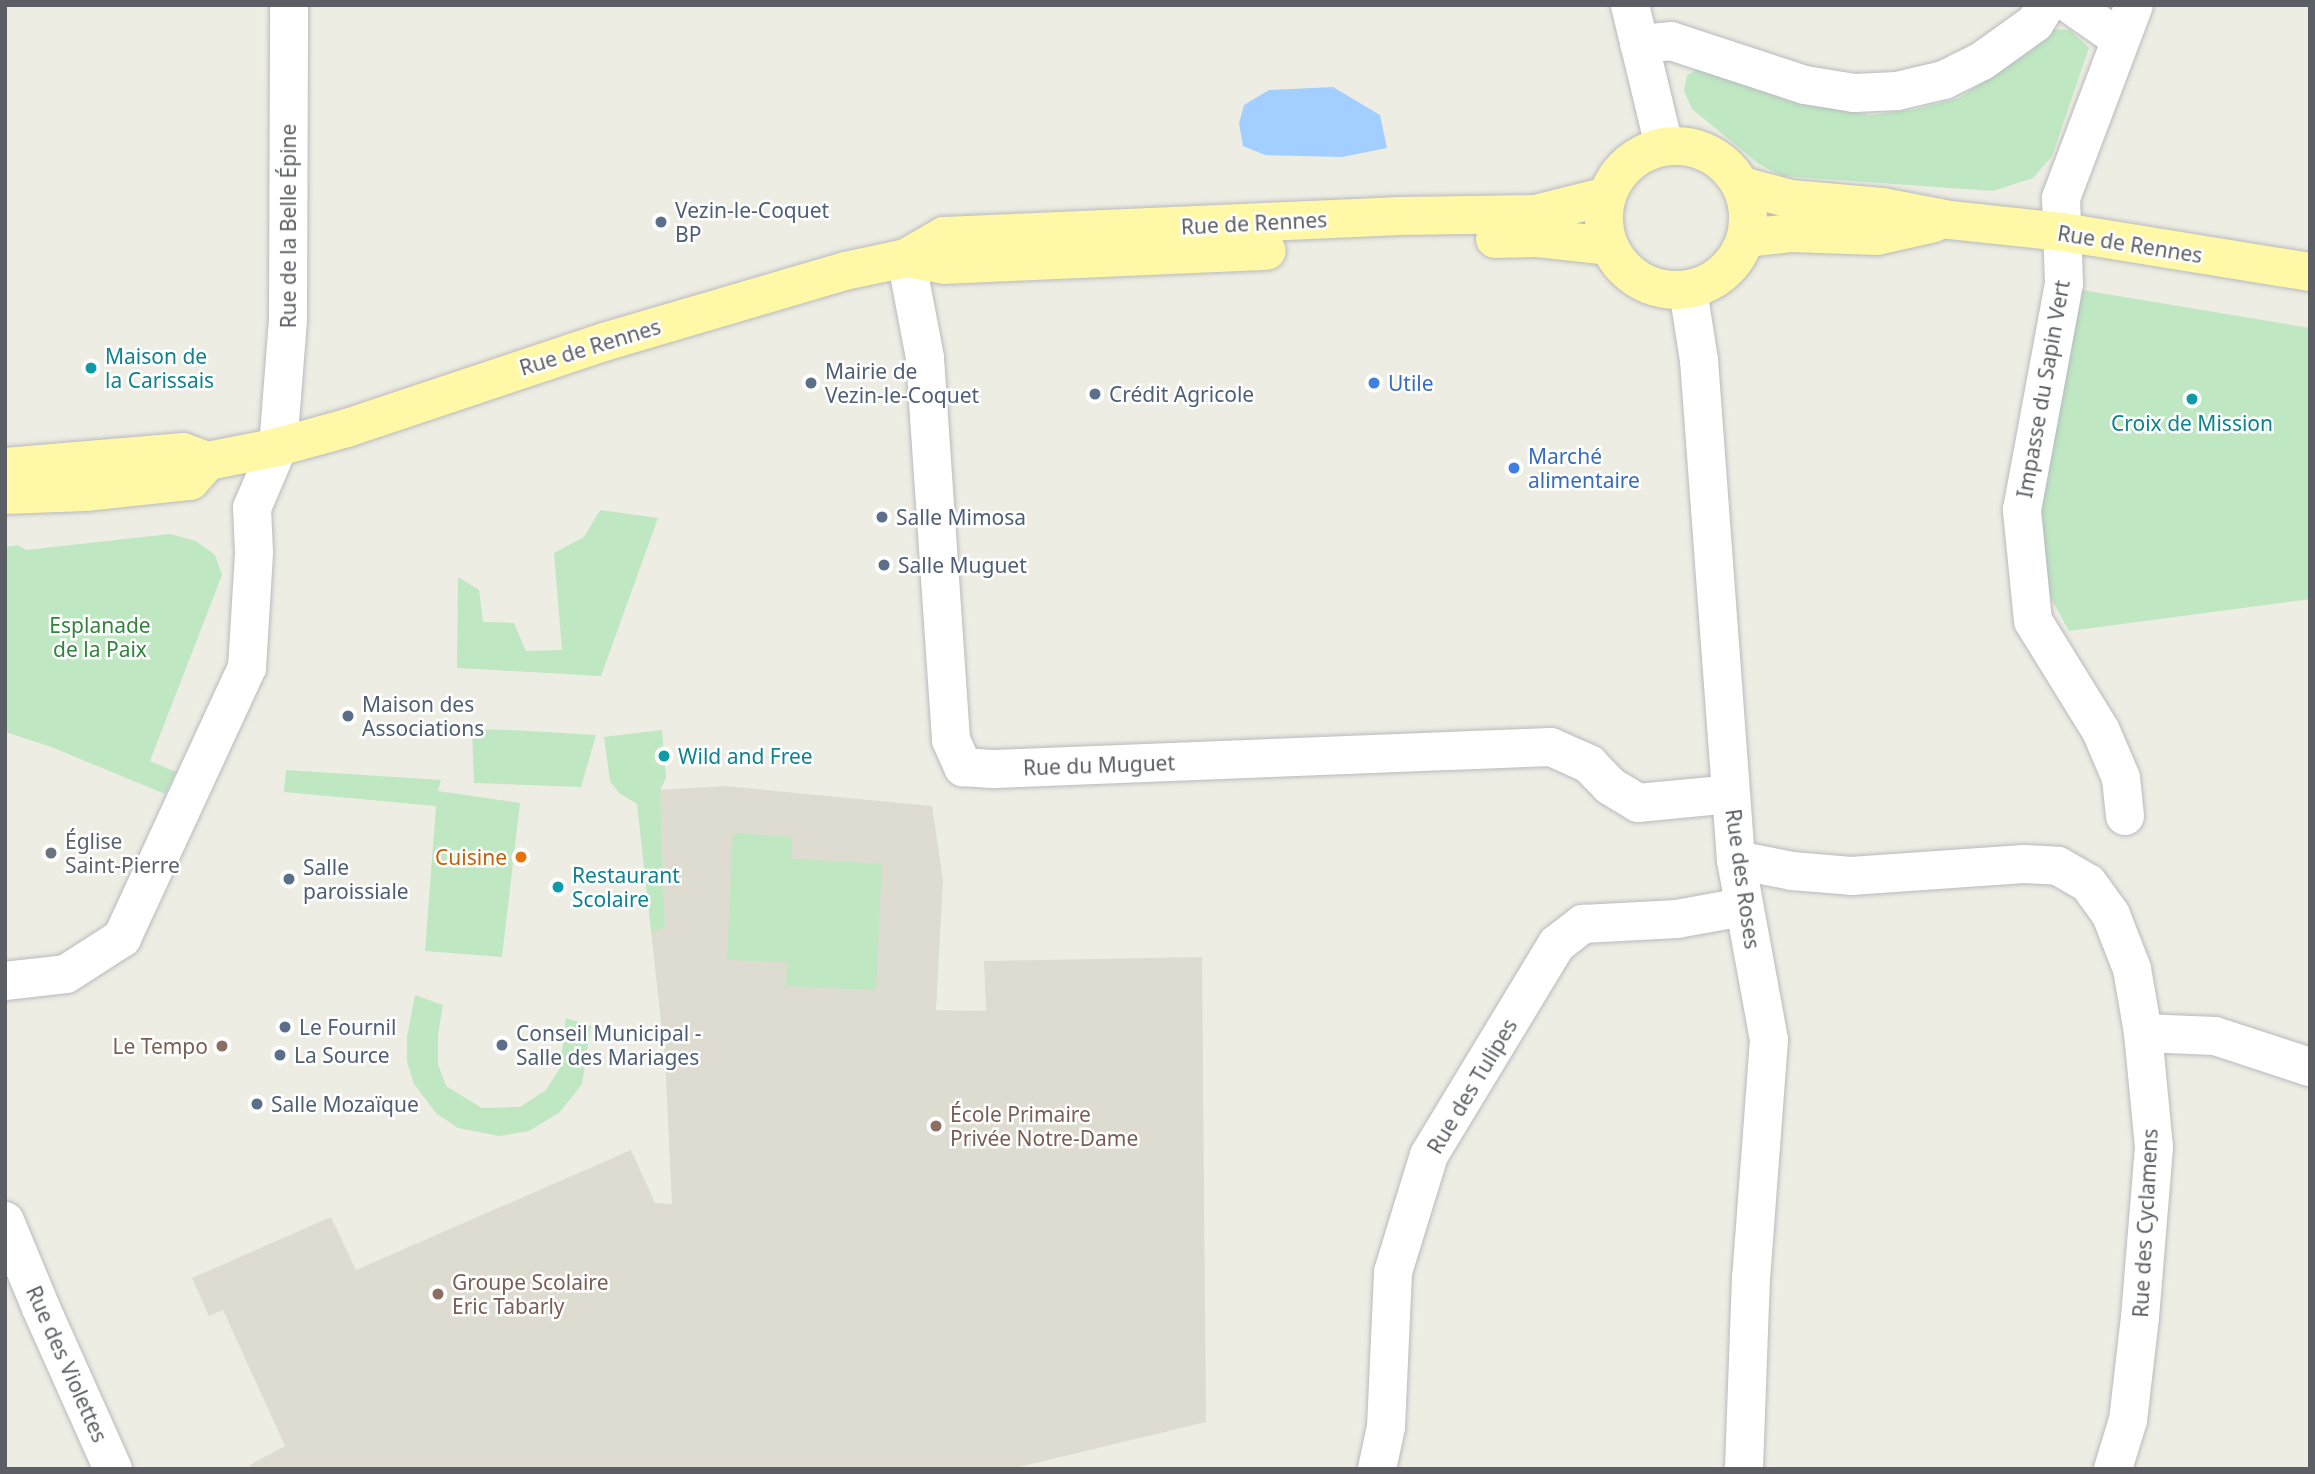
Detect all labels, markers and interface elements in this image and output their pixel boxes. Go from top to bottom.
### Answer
street label: Rue de la Belle Épine [275,124,301,328]
place label: Vezin-le-Coquet BP [675,197,829,247]
street label: Rue de Rennes [1180,207,1328,239]
marker: Vezin-le-Coquet BP [653,214,669,230]
street label: Rue de Rennes [2056,220,2204,268]
street label: Impasse du Sapin Vert [2011,278,2075,500]
street label: Rue de Rennes [516,314,664,380]
place label: Maison de la Carissais [105,343,214,393]
place label: Mairie de Vezin-le-Coquet [825,358,979,408]
marker: Maison de la Carissais [83,360,99,376]
place label: Utile [1388,370,1434,396]
marker: Mairie de Vezin-le-Coquet [803,375,819,391]
marker: Utile [1366,375,1382,391]
place label: Crédit Agricole [1109,381,1254,407]
marker: Crédit Agricole [1087,386,1103,402]
marker: Croix de Mission [2184,391,2200,407]
place label: Croix de Mission [2111,410,2273,436]
place label: Marché alimentaire [1528,443,1640,493]
marker: Marché alimentaire [1506,460,1522,476]
place label: Salle Mimosa [896,504,1026,530]
marker: Salle Mimosa [874,509,890,525]
place label: Salle Muguet [898,552,1027,578]
marker: Salle Muguet [876,557,892,573]
park label: Esplanade de la Paix [49,612,151,662]
place label: Maison des Associations [362,691,484,741]
marker: Maison des Associations [340,708,356,724]
place label: Wild and Free [678,743,813,769]
marker: Wild and Free [656,748,672,764]
street label: Rue du Muguet [1023,750,1175,780]
street label: Rue des Roses [1721,807,1765,951]
place label: Église Saint-Pierre [65,828,180,878]
place label: Cuisine [435,844,507,870]
marker: Église Saint-Pierre [43,845,59,861]
marker: Cuisine [513,849,529,865]
place label: Salle paroissiale [303,854,409,904]
place label: Restaurant Scolaire [572,862,680,912]
marker: Salle paroissiale [281,871,297,887]
marker: Restaurant Scolaire [550,879,566,895]
place label: Le Fournil [299,1014,396,1040]
street label: Rue des Tulipes [1422,1014,1522,1158]
marker: Le Fournil [277,1019,293,1035]
place label: Conseil Municipal - Salle des Mariages [516,1020,701,1070]
place label: Le Tempo [112,1033,208,1059]
marker: Conseil Municipal - Salle des Mariages [494,1037,510,1053]
marker: Le Tempo [214,1038,230,1054]
place label: La Source [294,1042,390,1068]
marker: La Source [272,1047,288,1063]
place label: Salle Mozaïque [271,1091,419,1117]
marker: Salle Mozaïque [249,1096,265,1112]
place label: École Primaire Privée Notre-Dame [950,1101,1138,1151]
marker: École Primaire Privée Notre-Dame [928,1118,944,1134]
street label: Rue des Cyclamens [2127,1128,2163,1318]
place label: Groupe Scolaire Eric Tabarly [452,1269,608,1319]
street label: Rue des Violettes [21,1282,113,1446]
marker: Groupe Scolaire Eric Tabarly [430,1286,446,1302]

